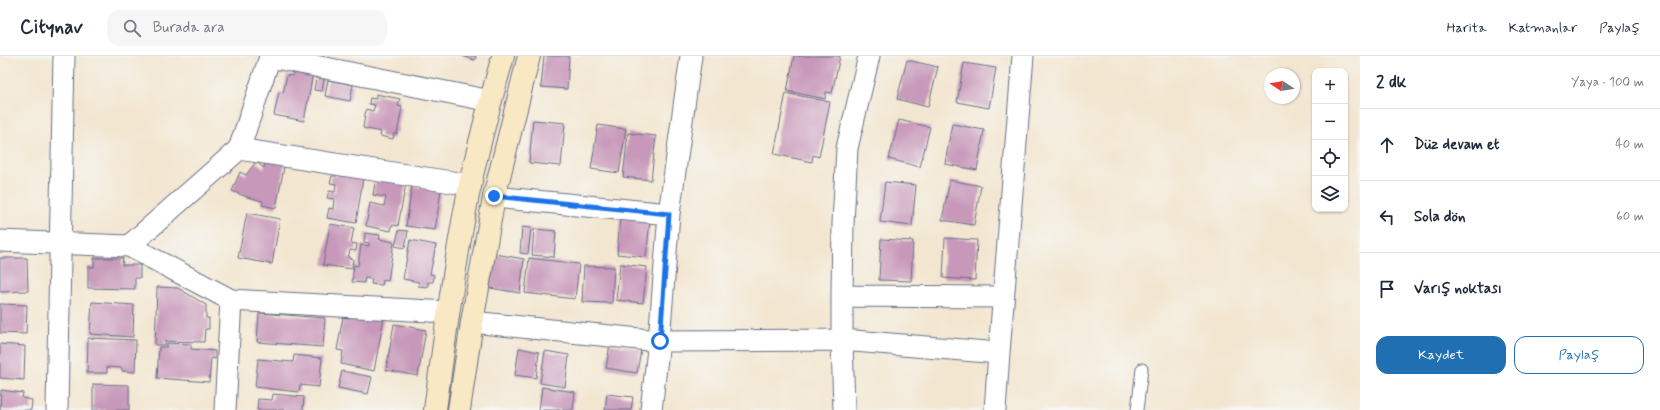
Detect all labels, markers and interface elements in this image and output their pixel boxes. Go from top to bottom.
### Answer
search box [107,10,387,46]
text: Citynav [20,15,83,40]
icon: search [121,17,143,39]
text: Burada ara [153,18,224,38]
text: Harita [1446,19,1487,37]
text: Katmanlar [1509,19,1577,37]
text: Paylaş [1599,19,1640,37]
north arrow [1264,68,1300,104]
map controls [1312,68,1348,212]
button: + [1312,68,1348,104]
text: 2 dk [1376,71,1406,93]
text: Yaya · 100 m [1571,74,1644,91]
button: − [1312,104,1348,140]
icon: ahead [1376,134,1398,156]
text: Düz devam et [1414,135,1499,155]
text: 40 m [1615,136,1644,153]
button: locate [1312,140,1348,176]
button: layers [1312,176,1348,212]
route end [485,187,503,205]
icon: left [1376,206,1398,228]
text: Sola dön [1414,207,1466,227]
text: 60 m [1616,208,1644,225]
icon: arrive [1376,278,1398,300]
text: Varış noktası [1414,279,1502,299]
route start [651,332,669,350]
button: Kaydet [1376,336,1506,374]
button: Paylaş [1514,336,1644,374]

